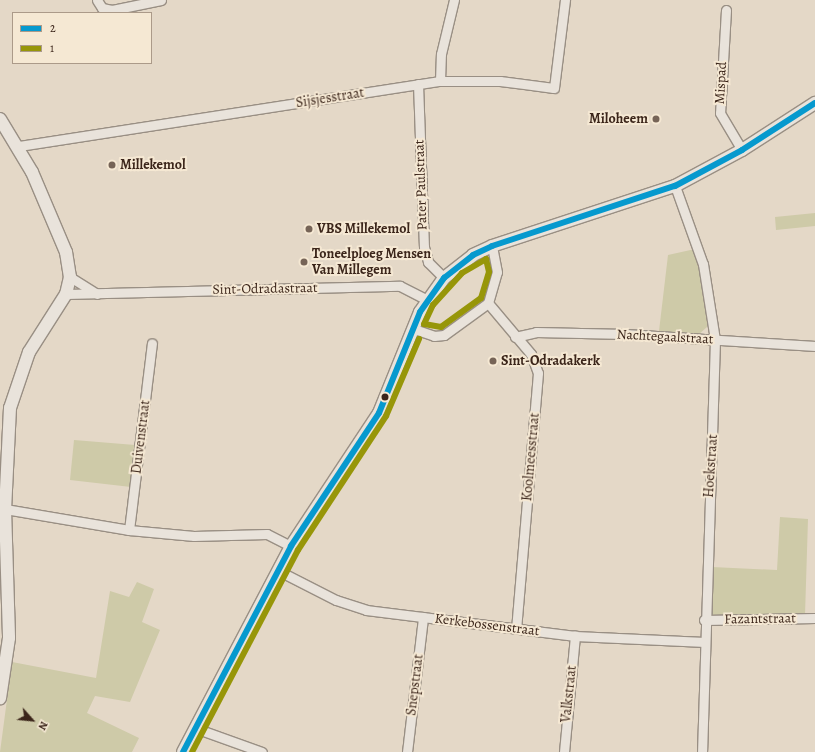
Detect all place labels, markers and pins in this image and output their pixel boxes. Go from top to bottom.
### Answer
place label: Miloheem [589,111,648,127]
marker: Miloheem [651,114,661,124]
place label: Millekemol [120,157,186,173]
marker: Millekemol [107,160,117,170]
place label: VBS Millekemol [317,221,410,237]
marker: VBS Millekemol [304,224,314,234]
place label: Toneelploeg Mensen Van Millegem [312,246,431,278]
marker: Toneelploeg Mensen Van Millegem [299,257,309,267]
place label: Sint-Odradakerk [501,353,600,369]
marker: Sint-Odradakerk [488,356,498,366]
unlabelled marker [380,392,390,402]

